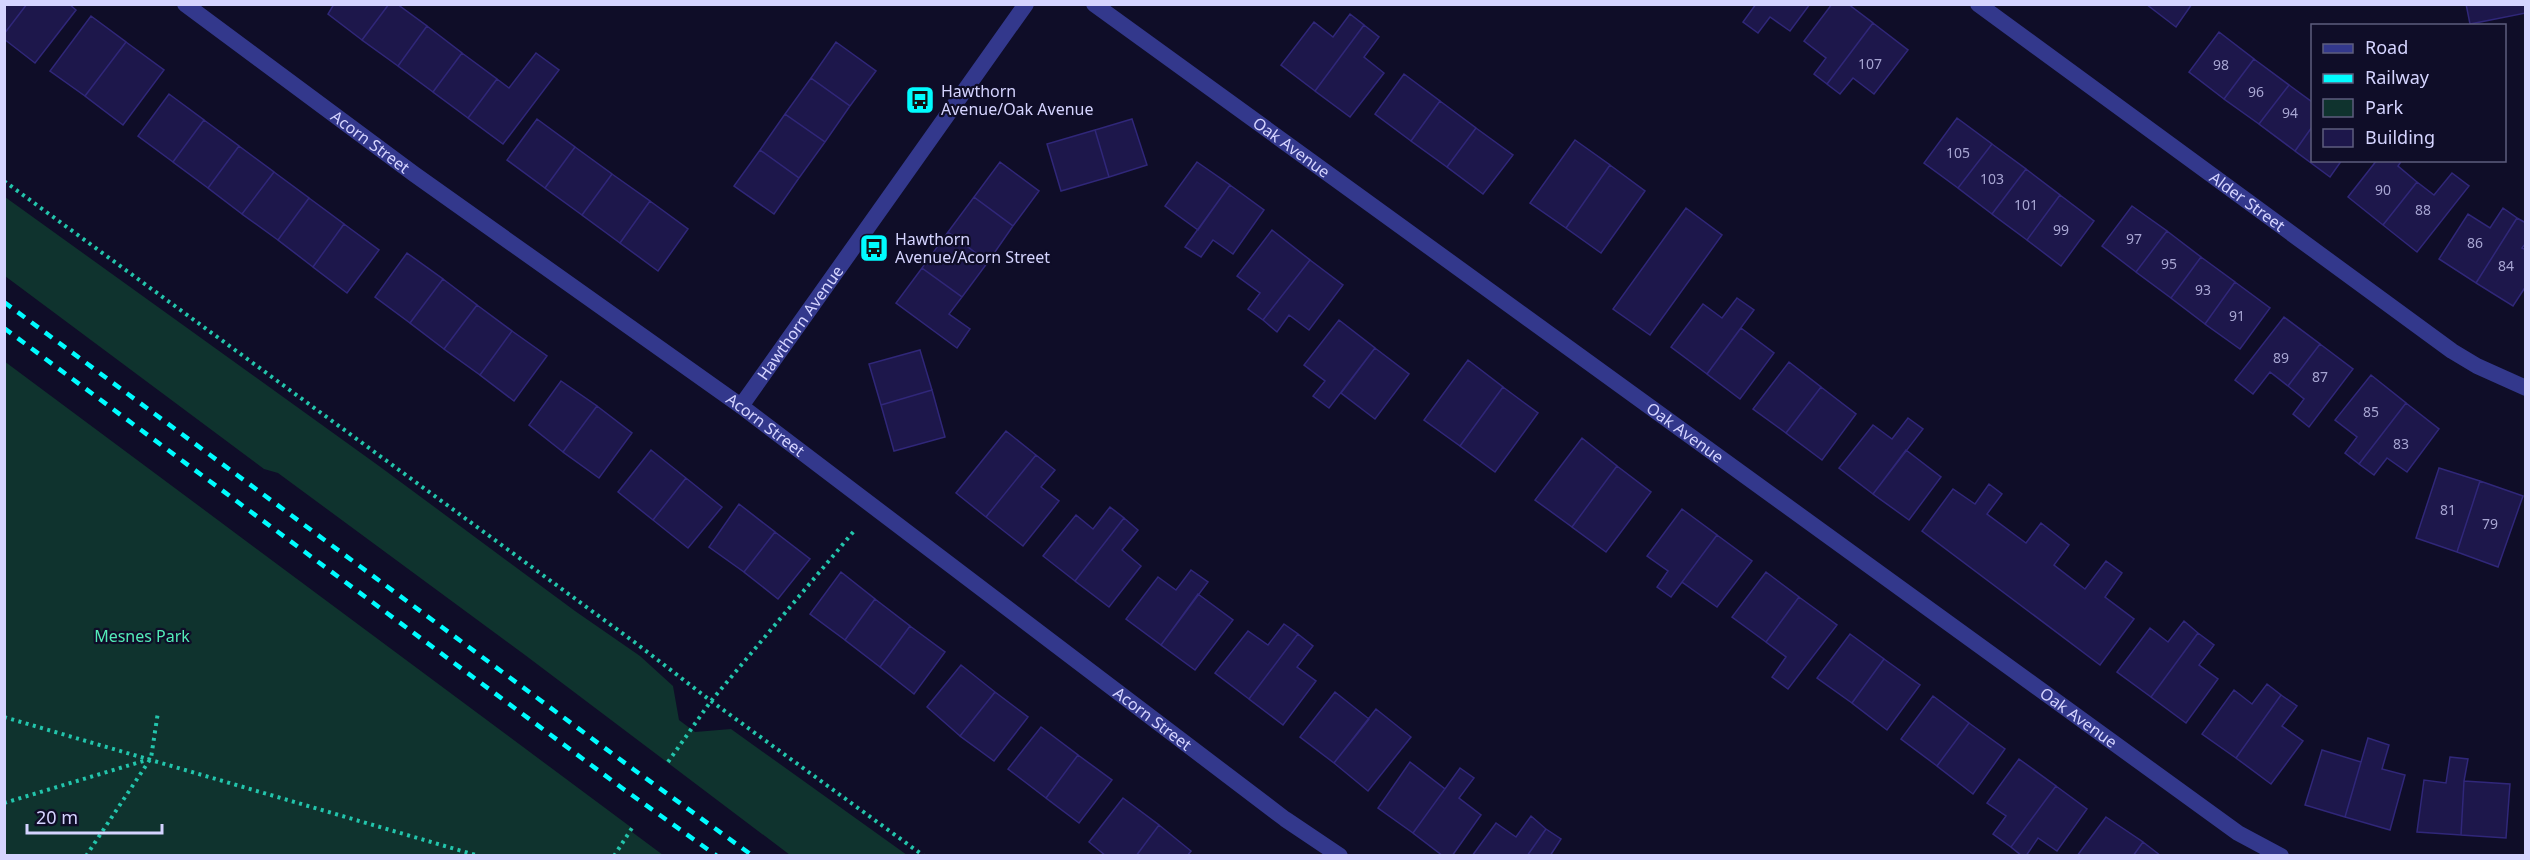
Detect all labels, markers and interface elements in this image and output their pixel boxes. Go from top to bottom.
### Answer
legend [2311,24,2506,162]
text: Road [2365,35,2408,59]
house number: 107 [1858,54,1882,73]
house number: 98 [2213,55,2229,74]
text: Railway [2365,65,2430,89]
place label: Hawthorn Avenue/Oak Avenue [941,80,1093,120]
house number: 96 [2248,82,2264,101]
bus stop icon: Hawthorn Avenue/Oak Avenue [904,84,936,116]
text: Park [2365,95,2403,119]
house number: 94 [2282,103,2298,122]
street label: Acorn Street [327,105,415,178]
street label: Oak Avenue [1249,112,1335,183]
text: Building [2365,125,2435,149]
house number: 105 [1946,143,1970,162]
street label: Alder Street [2205,166,2290,237]
house number: 103 [1980,169,2004,188]
house number: 90 [2375,180,2391,199]
house number: 101 [2014,195,2038,214]
house number: 88 [2415,200,2431,219]
house number: 99 [2053,220,2069,239]
place label: Hawthorn Avenue/Acorn Street [895,228,1050,268]
house number: 97 [2126,229,2142,248]
bus stop icon: Hawthorn Avenue/Acorn Street [858,232,890,264]
house number: 86 [2467,233,2483,252]
house number: 95 [2161,254,2177,273]
house number: 84 [2498,256,2514,275]
street label: Hawthorn Avenue [752,261,848,384]
house number: 93 [2195,280,2211,299]
house number: 91 [2229,306,2245,325]
house number: 89 [2273,348,2289,367]
house number: 87 [2312,367,2328,386]
street label: Acorn Street [722,388,809,462]
street label: Oak Avenue [1642,397,1728,468]
house number: 85 [2363,402,2379,421]
house number: 83 [2393,434,2409,453]
house number: 81 [2440,500,2456,519]
house number: 79 [2482,514,2498,533]
park label: Mesnes Park [94,625,190,647]
street label: Acorn Street [1109,682,1197,756]
street label: Oak Avenue [2036,682,2122,753]
scale bar [27,797,162,835]
text: 20 m [36,805,78,829]

